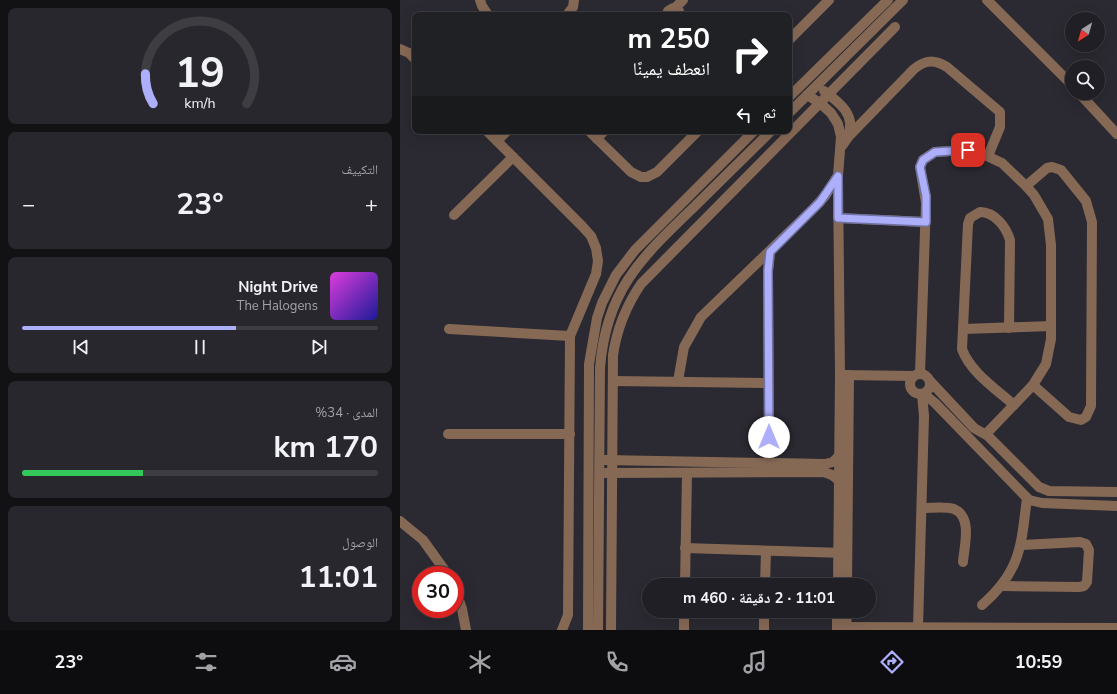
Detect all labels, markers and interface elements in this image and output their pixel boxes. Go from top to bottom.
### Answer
north arrow [1065,12,1105,52]
map controls [1065,12,1105,100]
text: 250 m [627,20,710,58]
icon: right [724,28,776,80]
text: 19 [175,45,225,102]
text: انعطف يمينًا [633,57,710,81]
button: search [1065,60,1105,100]
text: km/h [184,94,216,113]
text: ثم [763,103,776,123]
icon: left [733,104,755,126]
pin [951,133,985,167]
icon: arrive [957,139,979,161]
text: التكييف [342,161,378,179]
text: 23° [176,184,224,225]
text: − [22,190,35,220]
text: + [365,190,378,220]
text: Night Drive [238,277,318,297]
text: The Halogens [237,297,318,315]
icon: previous [70,336,92,358]
icon: pause [189,336,211,358]
icon: next [308,336,330,358]
text: المدى · 34% [315,404,378,422]
position arrow [748,416,790,458]
text: 170 km [274,427,378,468]
text: الوصول [342,534,378,552]
text: 11:01 [299,557,378,598]
speed limit sign: 30 [412,566,464,618]
text: 11:01 · 2 دقيقة · 460 m [683,588,835,608]
icon: filters [192,648,220,676]
icon: car [329,648,357,676]
icon: climate [466,648,494,676]
icon: phone [603,648,631,676]
icon: music [741,648,769,676]
icon: directions [878,648,906,676]
text: 23° [55,650,83,674]
text: 10:59 [1015,650,1062,674]

